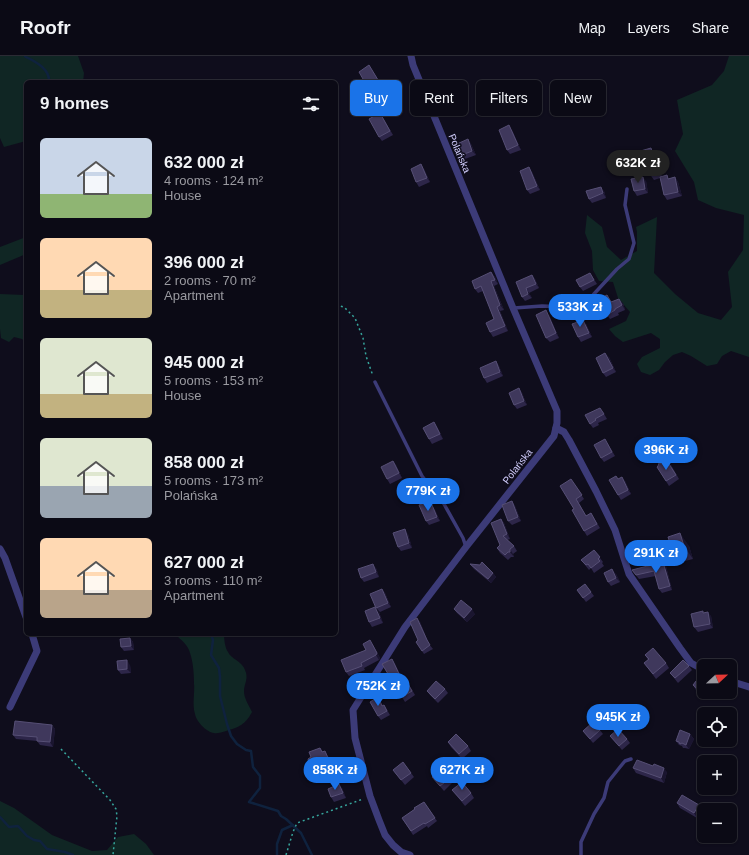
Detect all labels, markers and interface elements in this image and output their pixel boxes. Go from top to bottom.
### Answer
text: Roofr [20,17,71,38]
text: Map [578,20,606,36]
text: Layers [628,20,670,36]
text: Share [692,20,729,36]
chip: Buy [350,80,402,116]
chip: Rent [410,80,468,116]
chip: Filters [476,80,542,116]
chip: New [550,80,606,116]
icon: filters [300,93,322,115]
text: 9 homes [40,94,109,113]
street label: Polańska [446,132,473,175]
pin: 632K zł [601,150,675,184]
text: 632 000 zł [164,153,243,172]
icon: home [72,154,120,202]
text: 632K zł [616,155,660,170]
text: 4 rooms · 124 m² [164,173,263,188]
text: House [164,188,202,203]
text: 396 000 zł [164,253,243,272]
icon: home [72,254,120,302]
text: 2 rooms · 70 m² [164,273,256,288]
text: Apartment [164,288,224,303]
pin: 533K zł [543,294,617,328]
text: 533K zł [558,299,602,314]
text: 945 000 zł [164,353,243,372]
icon: home [72,354,120,402]
text: 5 rooms · 153 m² [164,373,263,388]
text: House [164,388,202,403]
pin: 396K zł [629,437,703,471]
text: 396K zł [644,442,688,457]
street label: Polańska [500,446,535,486]
text: 858 000 zł [164,453,243,472]
icon: home [72,454,120,502]
text: 5 rooms · 173 m² [164,473,263,488]
pin: 779K zł [391,478,465,512]
text: 779K zł [406,483,450,498]
text: Polańska [164,488,217,503]
pin: 291K zł [619,540,693,574]
text: 291K zł [634,545,678,560]
text: 627 000 zł [164,553,243,572]
icon: home [72,554,120,602]
text: 3 rooms · 110 m² [164,573,262,588]
text: Apartment [164,588,224,603]
north arrow [697,659,737,699]
map controls [697,659,737,843]
pin: 752K zł [341,673,415,707]
text: 752K zł [356,678,400,693]
pin: 945K zł [581,704,655,738]
button: locate [697,707,737,747]
text: 945K zł [596,709,640,724]
button: + [697,755,737,795]
pin: 858K zł [298,757,372,791]
pin: 627K zł [425,757,499,791]
text: 858K zł [313,762,357,777]
text: 627K zł [440,762,484,777]
button: − [697,803,737,843]

